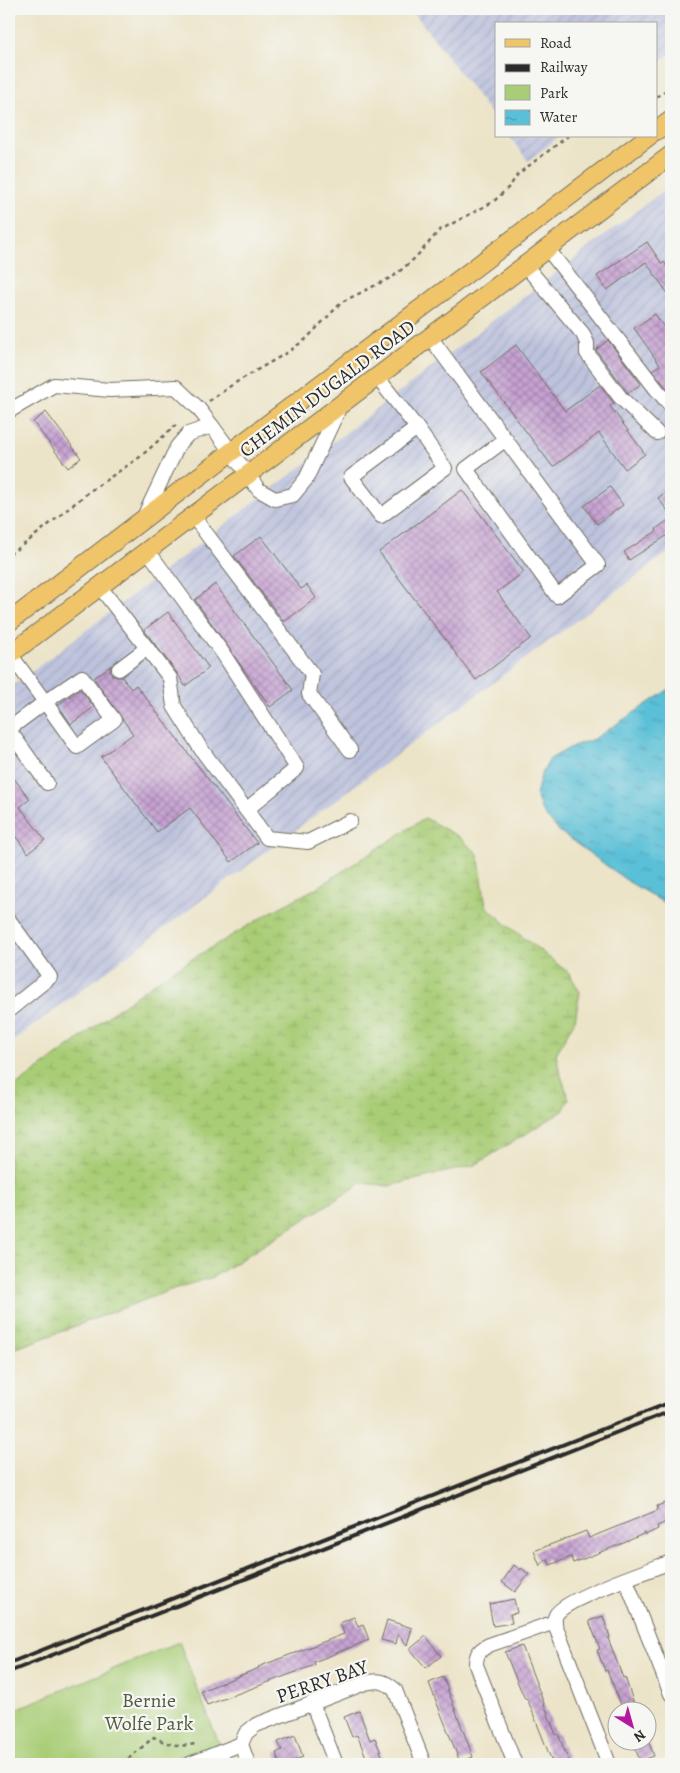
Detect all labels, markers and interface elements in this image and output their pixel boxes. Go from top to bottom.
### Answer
legend [495,22,658,138]
text: Road [540,33,572,53]
text: Railway [540,57,588,77]
text: Park [540,83,569,103]
text: Water [539,107,577,127]
street label: CHEMIN DUGALD ROAD [234,313,421,464]
street label: PERRY BAY [273,1653,373,1710]
park label: Bernie Wolfe Park [104,1687,193,1737]
north arrow [608,1700,658,1750]
text: N [630,1725,649,1747]

